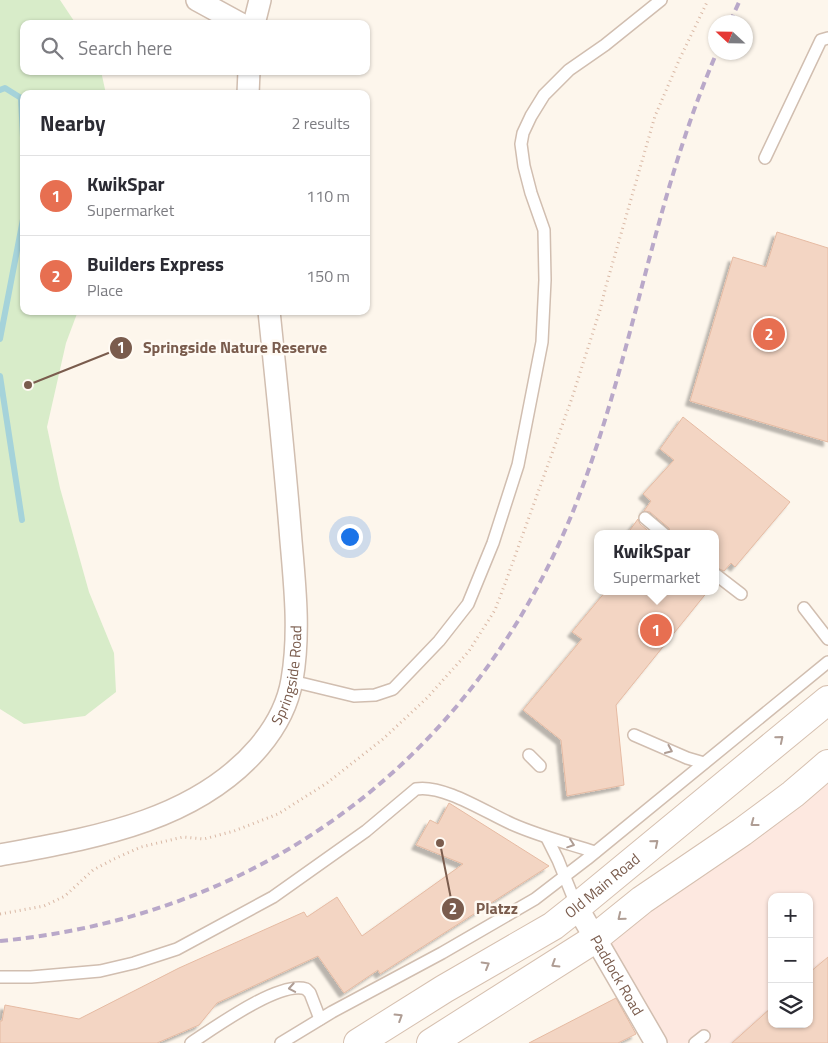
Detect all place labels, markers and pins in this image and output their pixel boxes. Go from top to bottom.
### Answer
pin: 2 [753,315,785,353]
callout: Springside Nature Reserve [108,332,337,363]
pin: 1 [640,611,672,649]
callout: Platzz [441,893,528,924]

